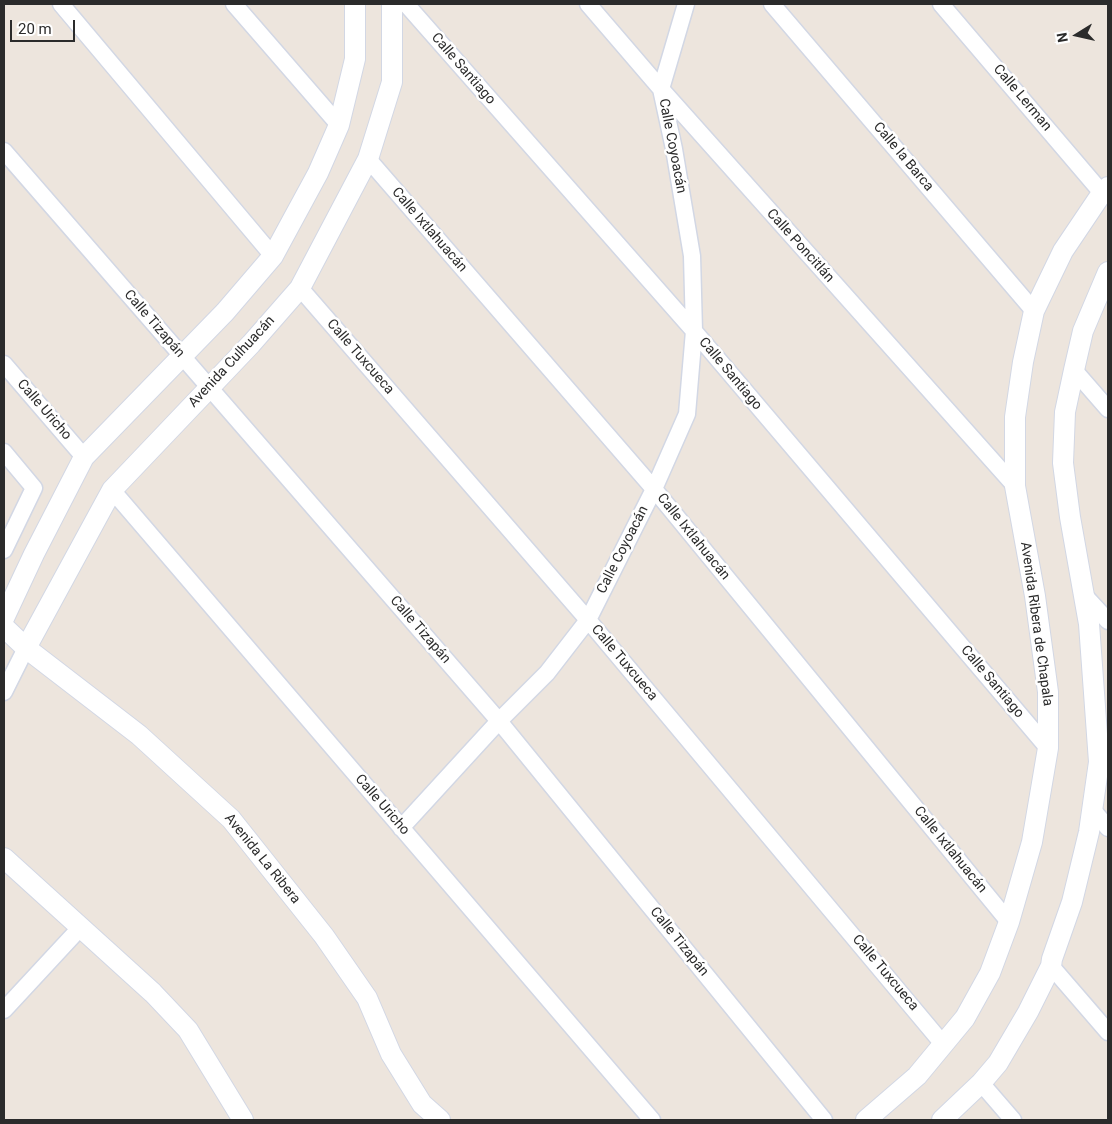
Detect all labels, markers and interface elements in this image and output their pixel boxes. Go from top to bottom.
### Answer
scale bar [12,10,78,42]
north arrow [1052,10,1102,60]
text: 20 m [18,20,52,38]
street label: Calle Santiago [427,30,499,108]
text: N [1053,31,1071,44]
street label: Calle Lerman [989,61,1055,135]
street label: Calle Coyoacán [655,97,689,195]
street label: Calle la Barca [869,119,937,195]
street label: Calle Ixtlahuacán [388,184,470,276]
street label: Calle Poncitlán [763,206,837,286]
street label: Calle Tizapán [120,287,188,361]
street label: Avenida Culhuacán [185,313,279,411]
street label: Calle Tuxcueca [323,316,397,398]
street label: Calle Santiago [695,334,765,414]
street label: Calle Uricho [13,376,75,444]
street label: Calle Ixtlahuacán [653,490,733,584]
street label: Calle Coyoacán [594,503,652,597]
street label: Avenida Ribera de Chapala [1016,541,1056,707]
street label: Calle Tizapán [386,593,454,667]
street label: Calle Tuxcueca [587,622,661,704]
street label: Calle Santiago [957,642,1027,722]
street label: Calle Uricho [351,771,413,839]
street label: Calle Ixtlahuacán [910,803,990,897]
street label: Avenida La Ribera [221,811,303,907]
street label: Calle Tizapán [646,904,712,980]
street label: Calle Tuxcueca [848,932,922,1014]

